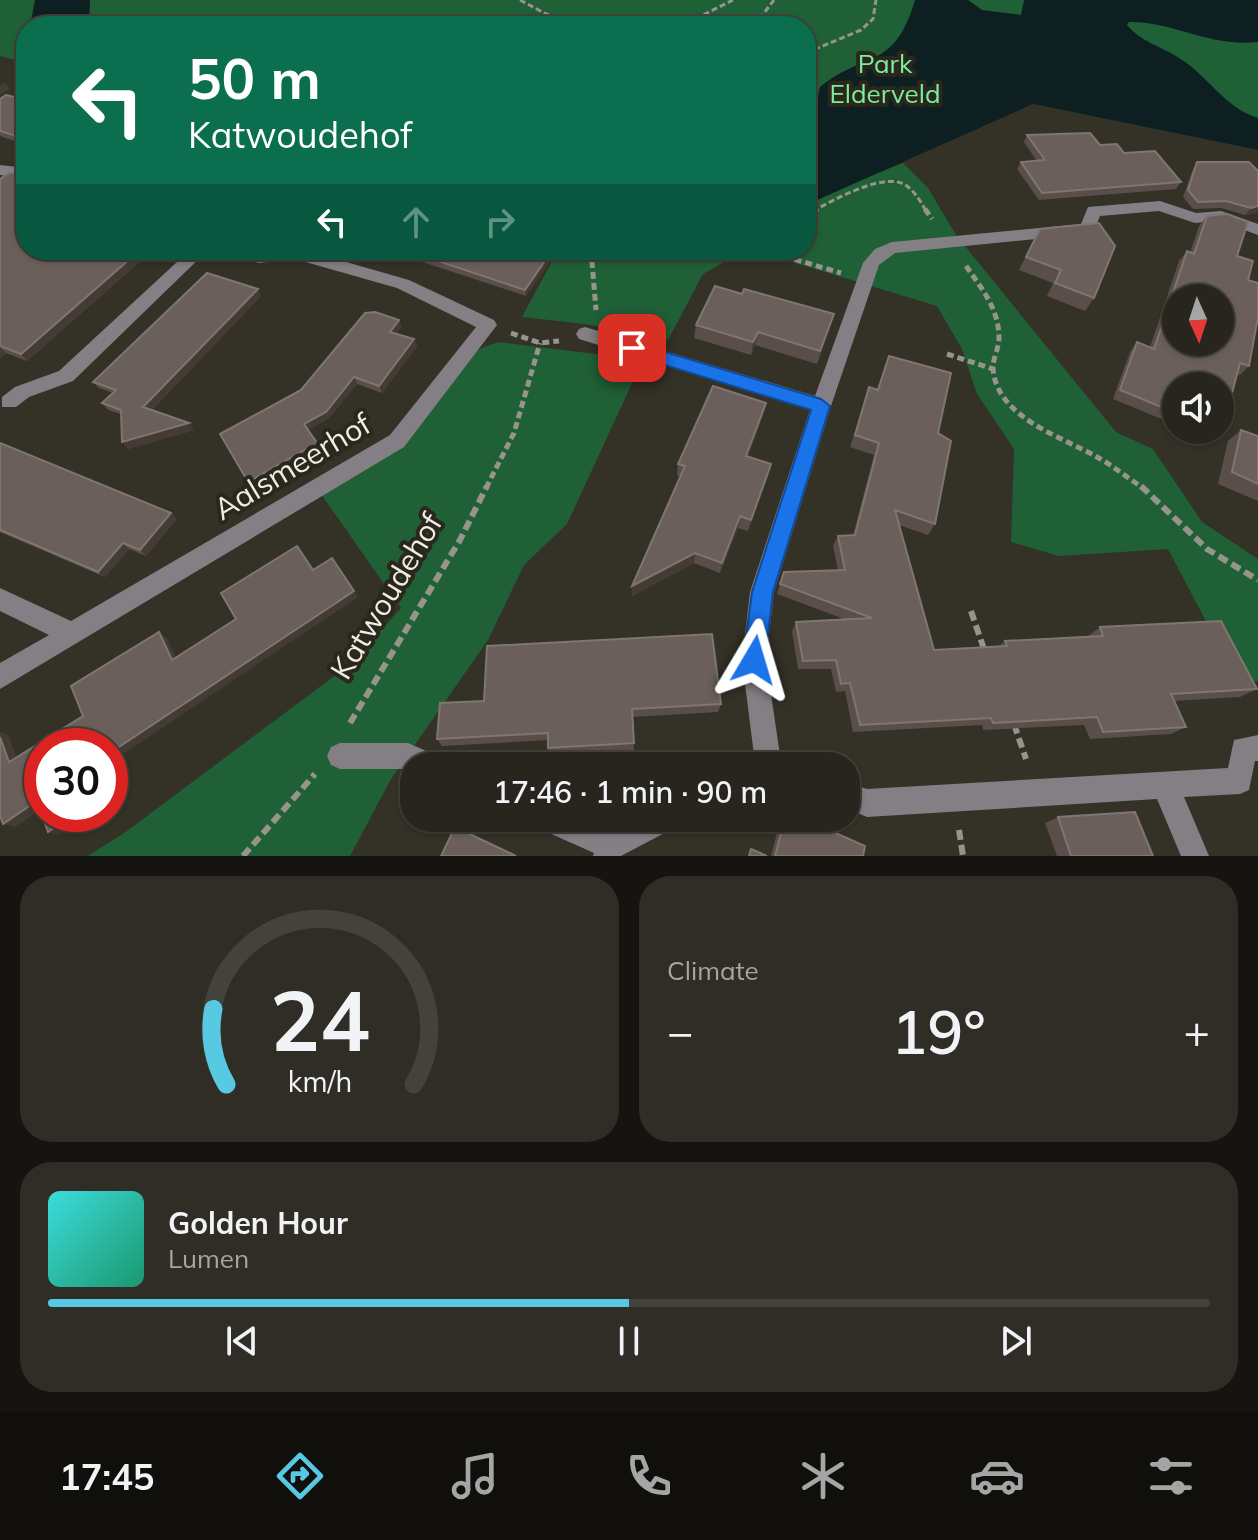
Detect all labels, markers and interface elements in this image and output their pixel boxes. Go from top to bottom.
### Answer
text: 50 m [188,43,321,113]
park label: Park Elderveld [830,47,941,110]
icon: left [56,48,160,152]
text: Katwoudehof [188,112,412,157]
icon: left [310,200,354,244]
icon: ahead [394,200,438,244]
icon: right [478,200,522,244]
north arrow [1162,284,1234,356]
map controls [1162,284,1234,444]
pin [598,314,666,382]
icon: arrive [610,326,654,370]
button: sound [1162,372,1234,444]
street label: Aalsmeerhof [207,404,378,528]
street label: Katwoudehof [322,505,451,686]
position arrow [712,618,796,702]
speed limit sign: 30 [24,728,128,832]
text: 17:46 · 1 min · 90 m [493,773,767,811]
text: Climate [667,954,759,987]
text: 24 [270,967,369,1072]
text: 19° [891,994,986,1069]
text: − [667,1004,693,1059]
text: + [1184,1004,1210,1059]
text: km/h [287,1063,352,1099]
text: Golden Hour [168,1204,348,1242]
text: Lumen [168,1242,249,1275]
icon: previous [220,1319,264,1363]
icon: pause [607,1319,651,1363]
icon: next [994,1319,1038,1363]
icon: directions [272,1448,328,1504]
icon: music [447,1448,503,1504]
icon: phone [621,1448,677,1504]
icon: climate [795,1448,851,1504]
icon: car [969,1448,1025,1504]
icon: filters [1143,1448,1199,1504]
text: 17:45 [59,1454,154,1499]

